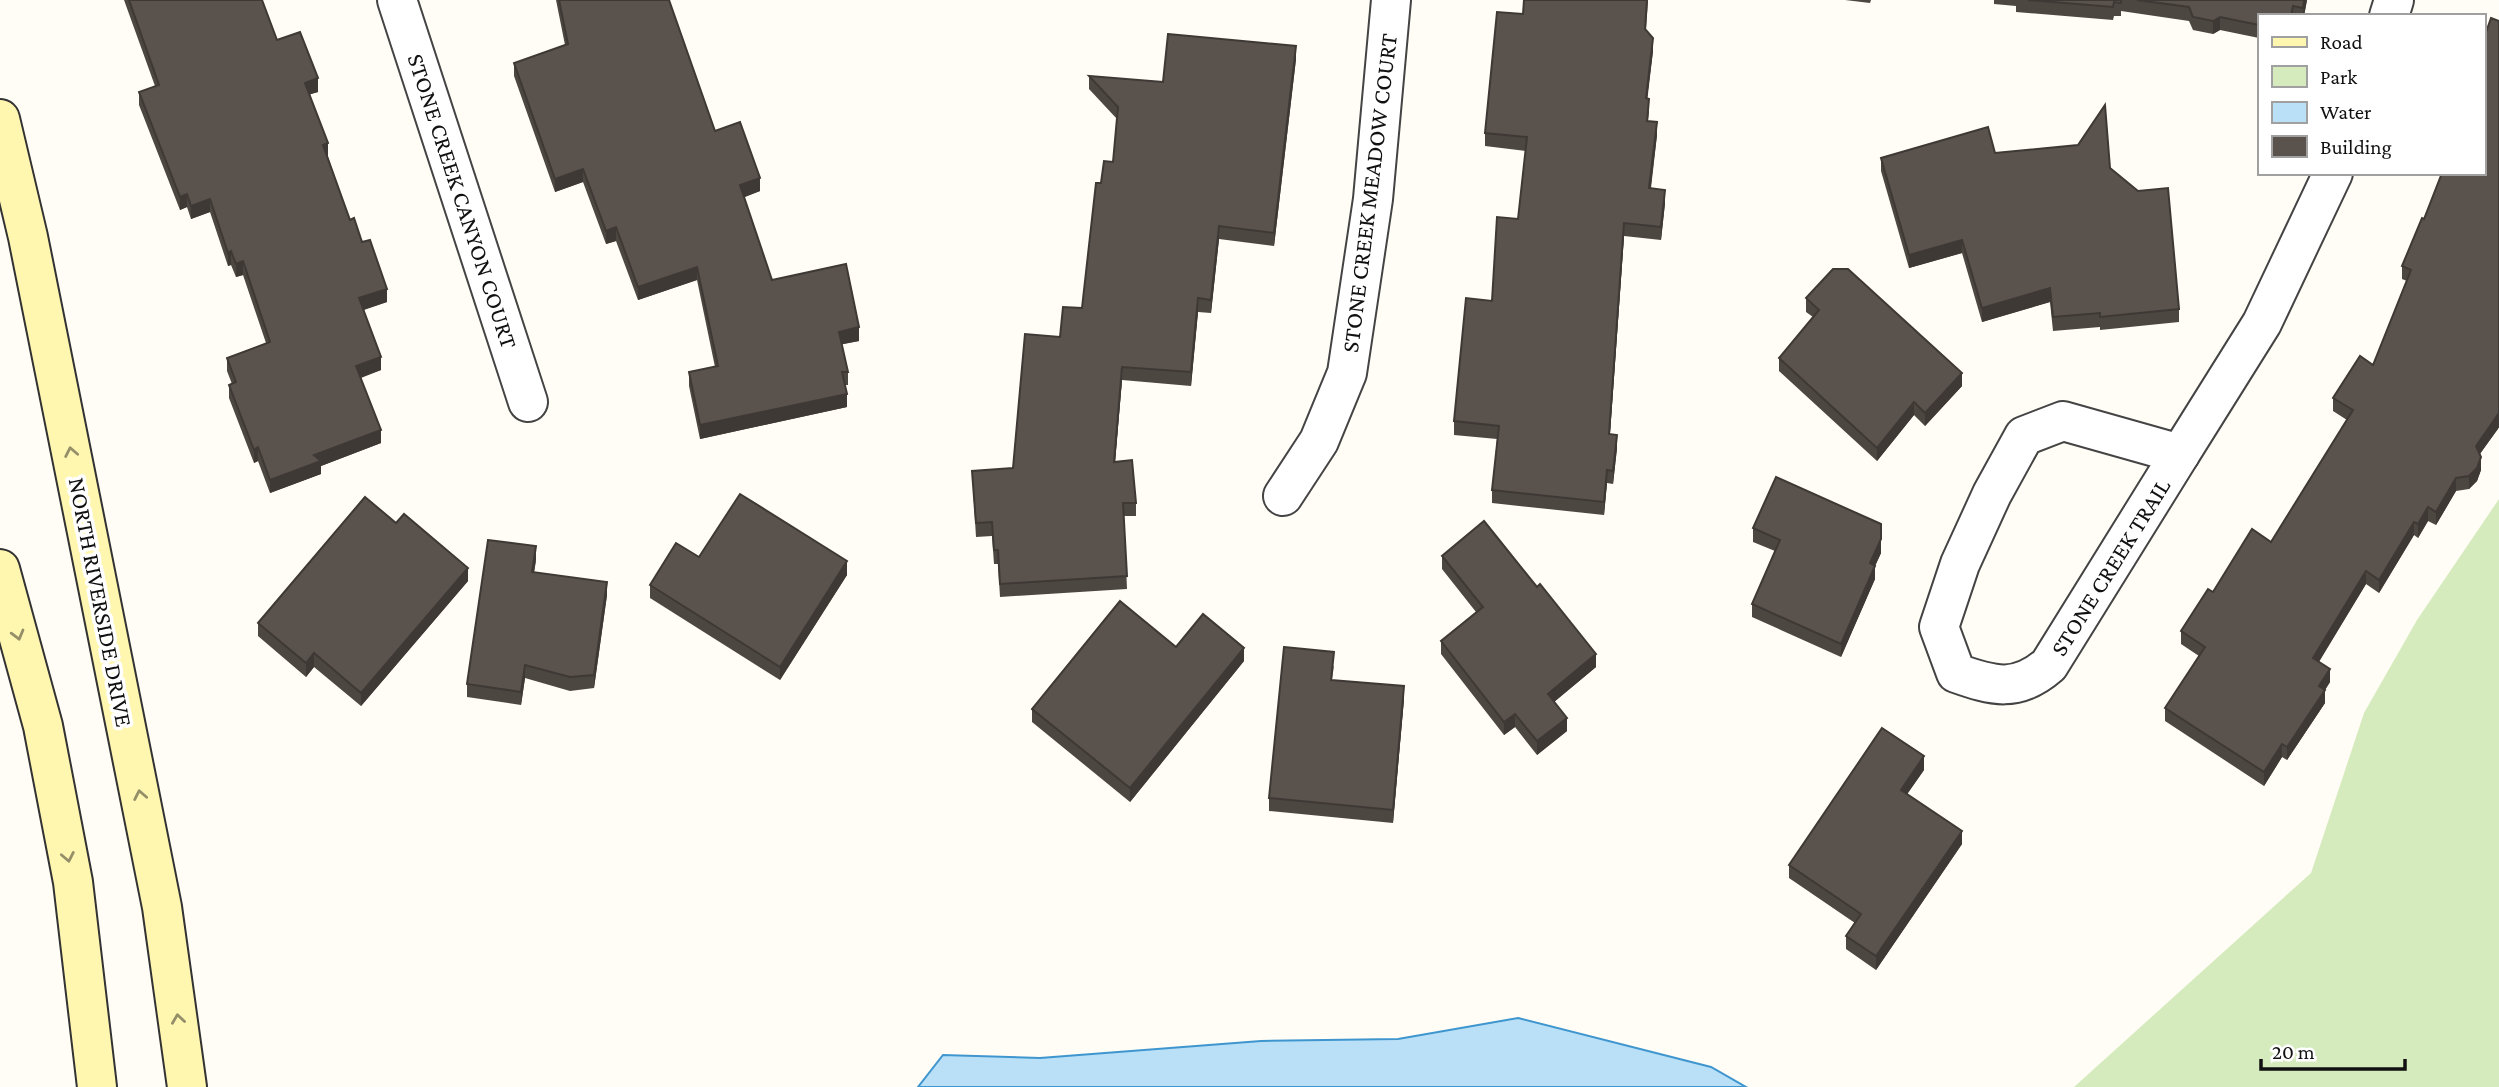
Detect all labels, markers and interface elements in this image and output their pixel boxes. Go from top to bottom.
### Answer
legend [2258,14,2485,175]
text: Road [2320,30,2363,54]
street label: STONE CREEK MEADOW COURT [1336,32,1402,354]
street label: STONE CREEK CANYON COURT [403,50,523,352]
text: Park [2320,65,2357,89]
text: Water [2320,100,2372,124]
text: Building [2320,135,2392,159]
one-way arrow [65,446,80,458]
street label: STONE CREEK TRAIL [2045,473,2175,661]
street label: NORTH RIVERSIDE DRIVE [64,475,138,729]
one-way arrow [10,629,24,641]
one-way arrow [133,789,148,801]
one-way arrow [60,851,75,863]
one-way arrow [171,1014,186,1025]
scale bar [2261,1028,2404,1072]
text: 20 m [2272,1040,2315,1064]

